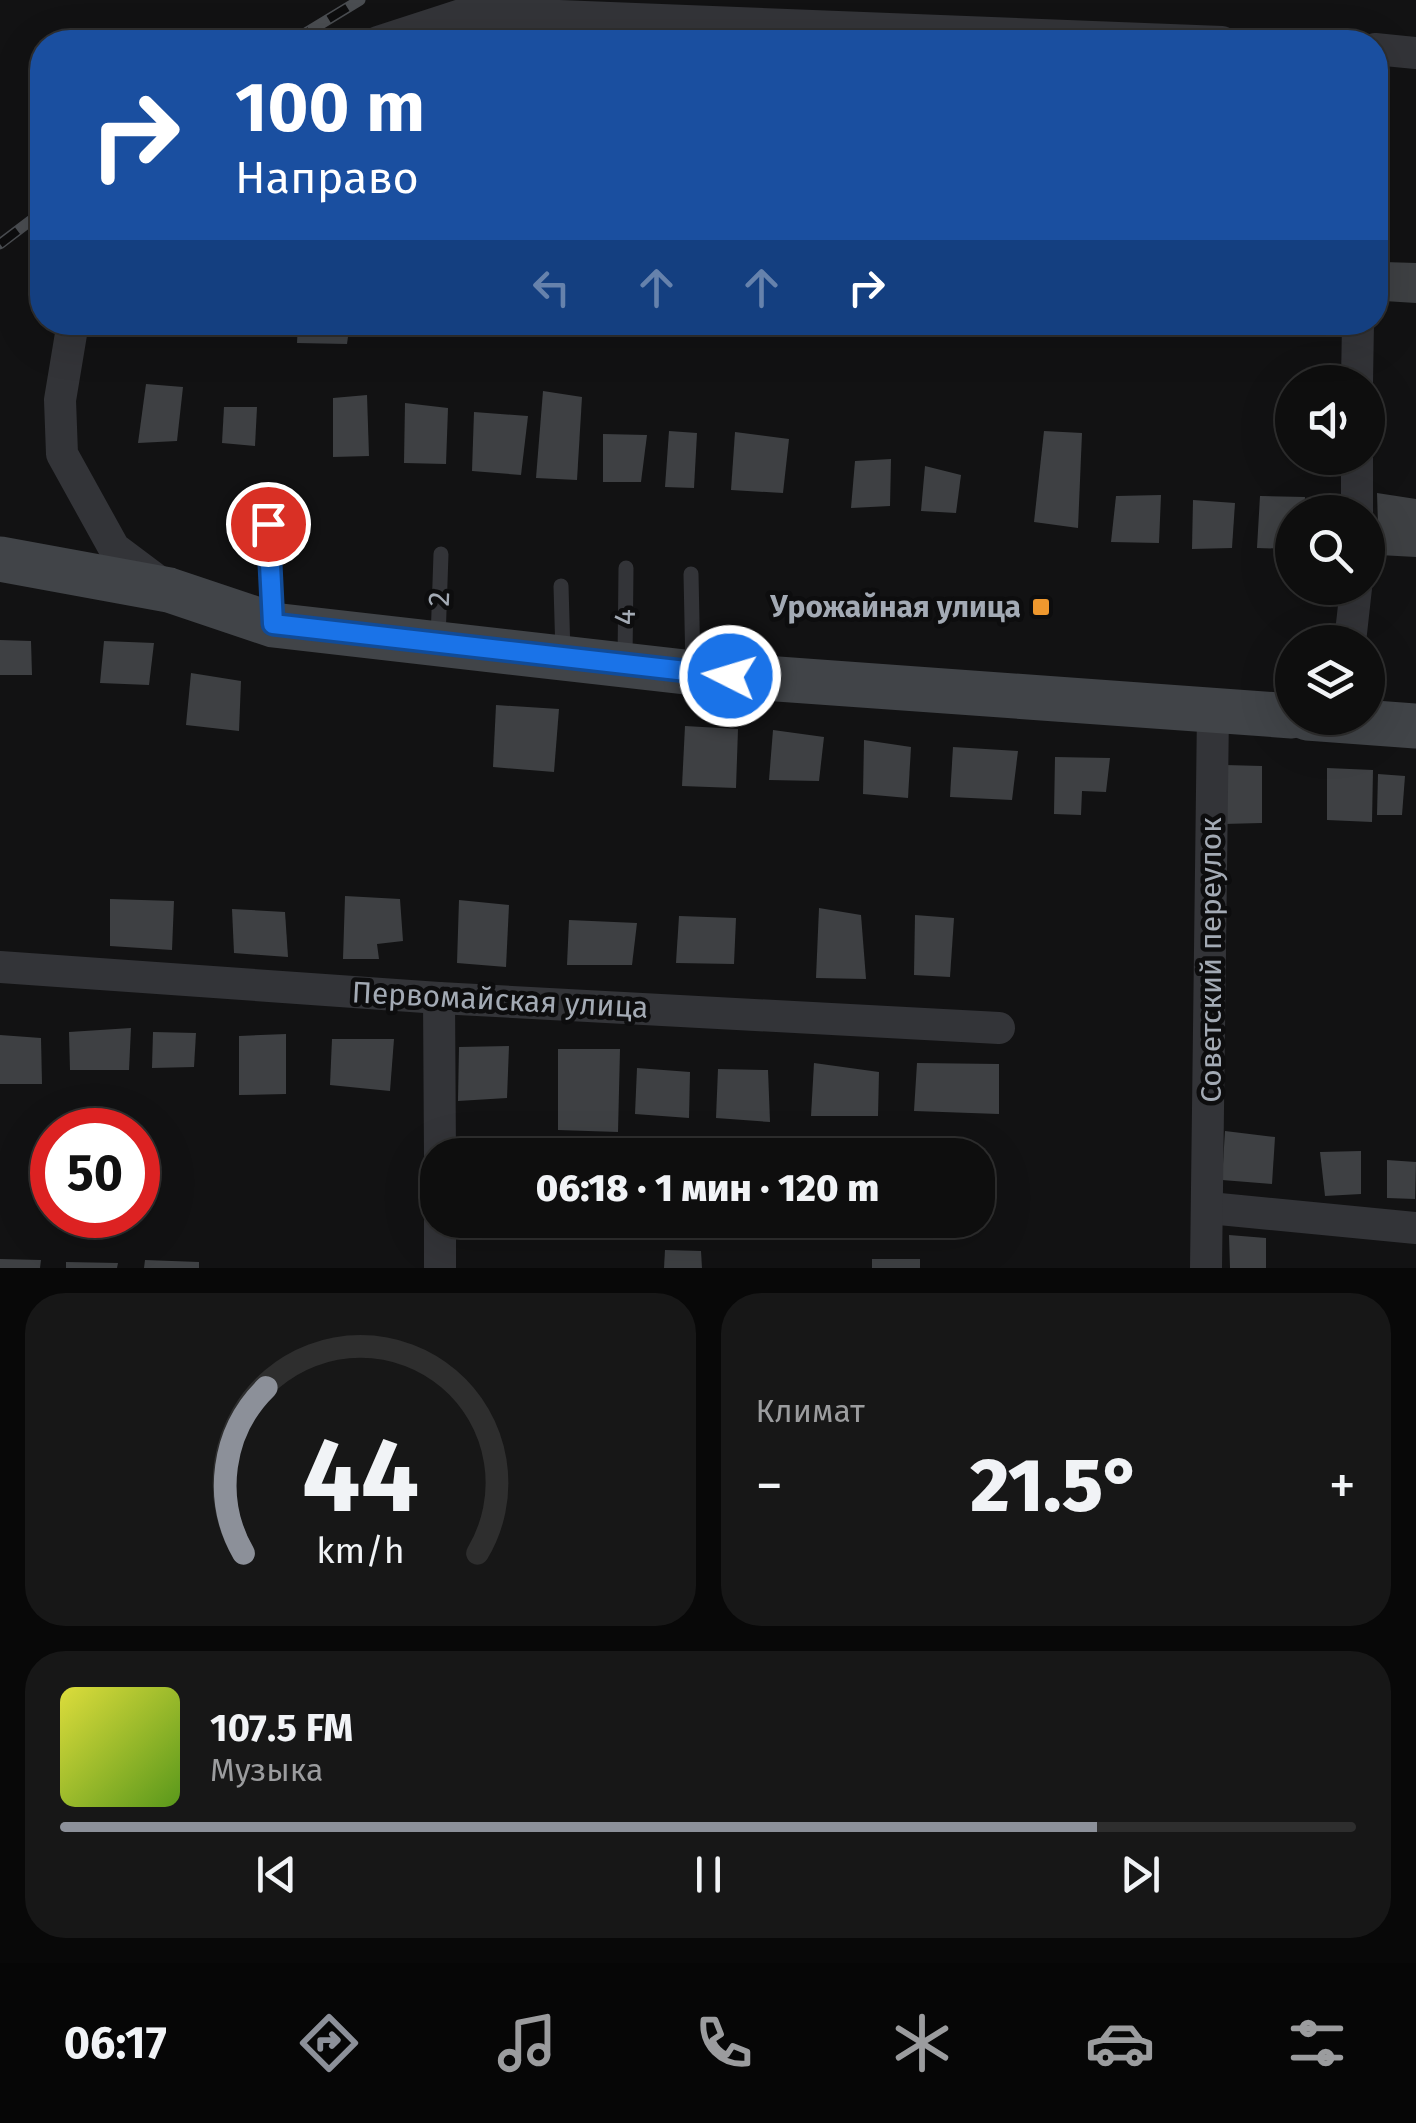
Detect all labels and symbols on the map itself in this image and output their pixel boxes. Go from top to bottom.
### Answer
pin [226,482,311,567]
place label: Урожайная улица [769,589,1021,625]
street label: 2 [421,591,457,607]
marker: Урожайная улица [1030,596,1052,618]
street label: 4 [607,609,643,625]
position arrow [678,624,782,728]
street label: Советский переулок [1193,817,1229,1103]
street label: Первомайская улица [351,974,649,1026]
speed limit sign: 50 [30,1108,160,1238]

